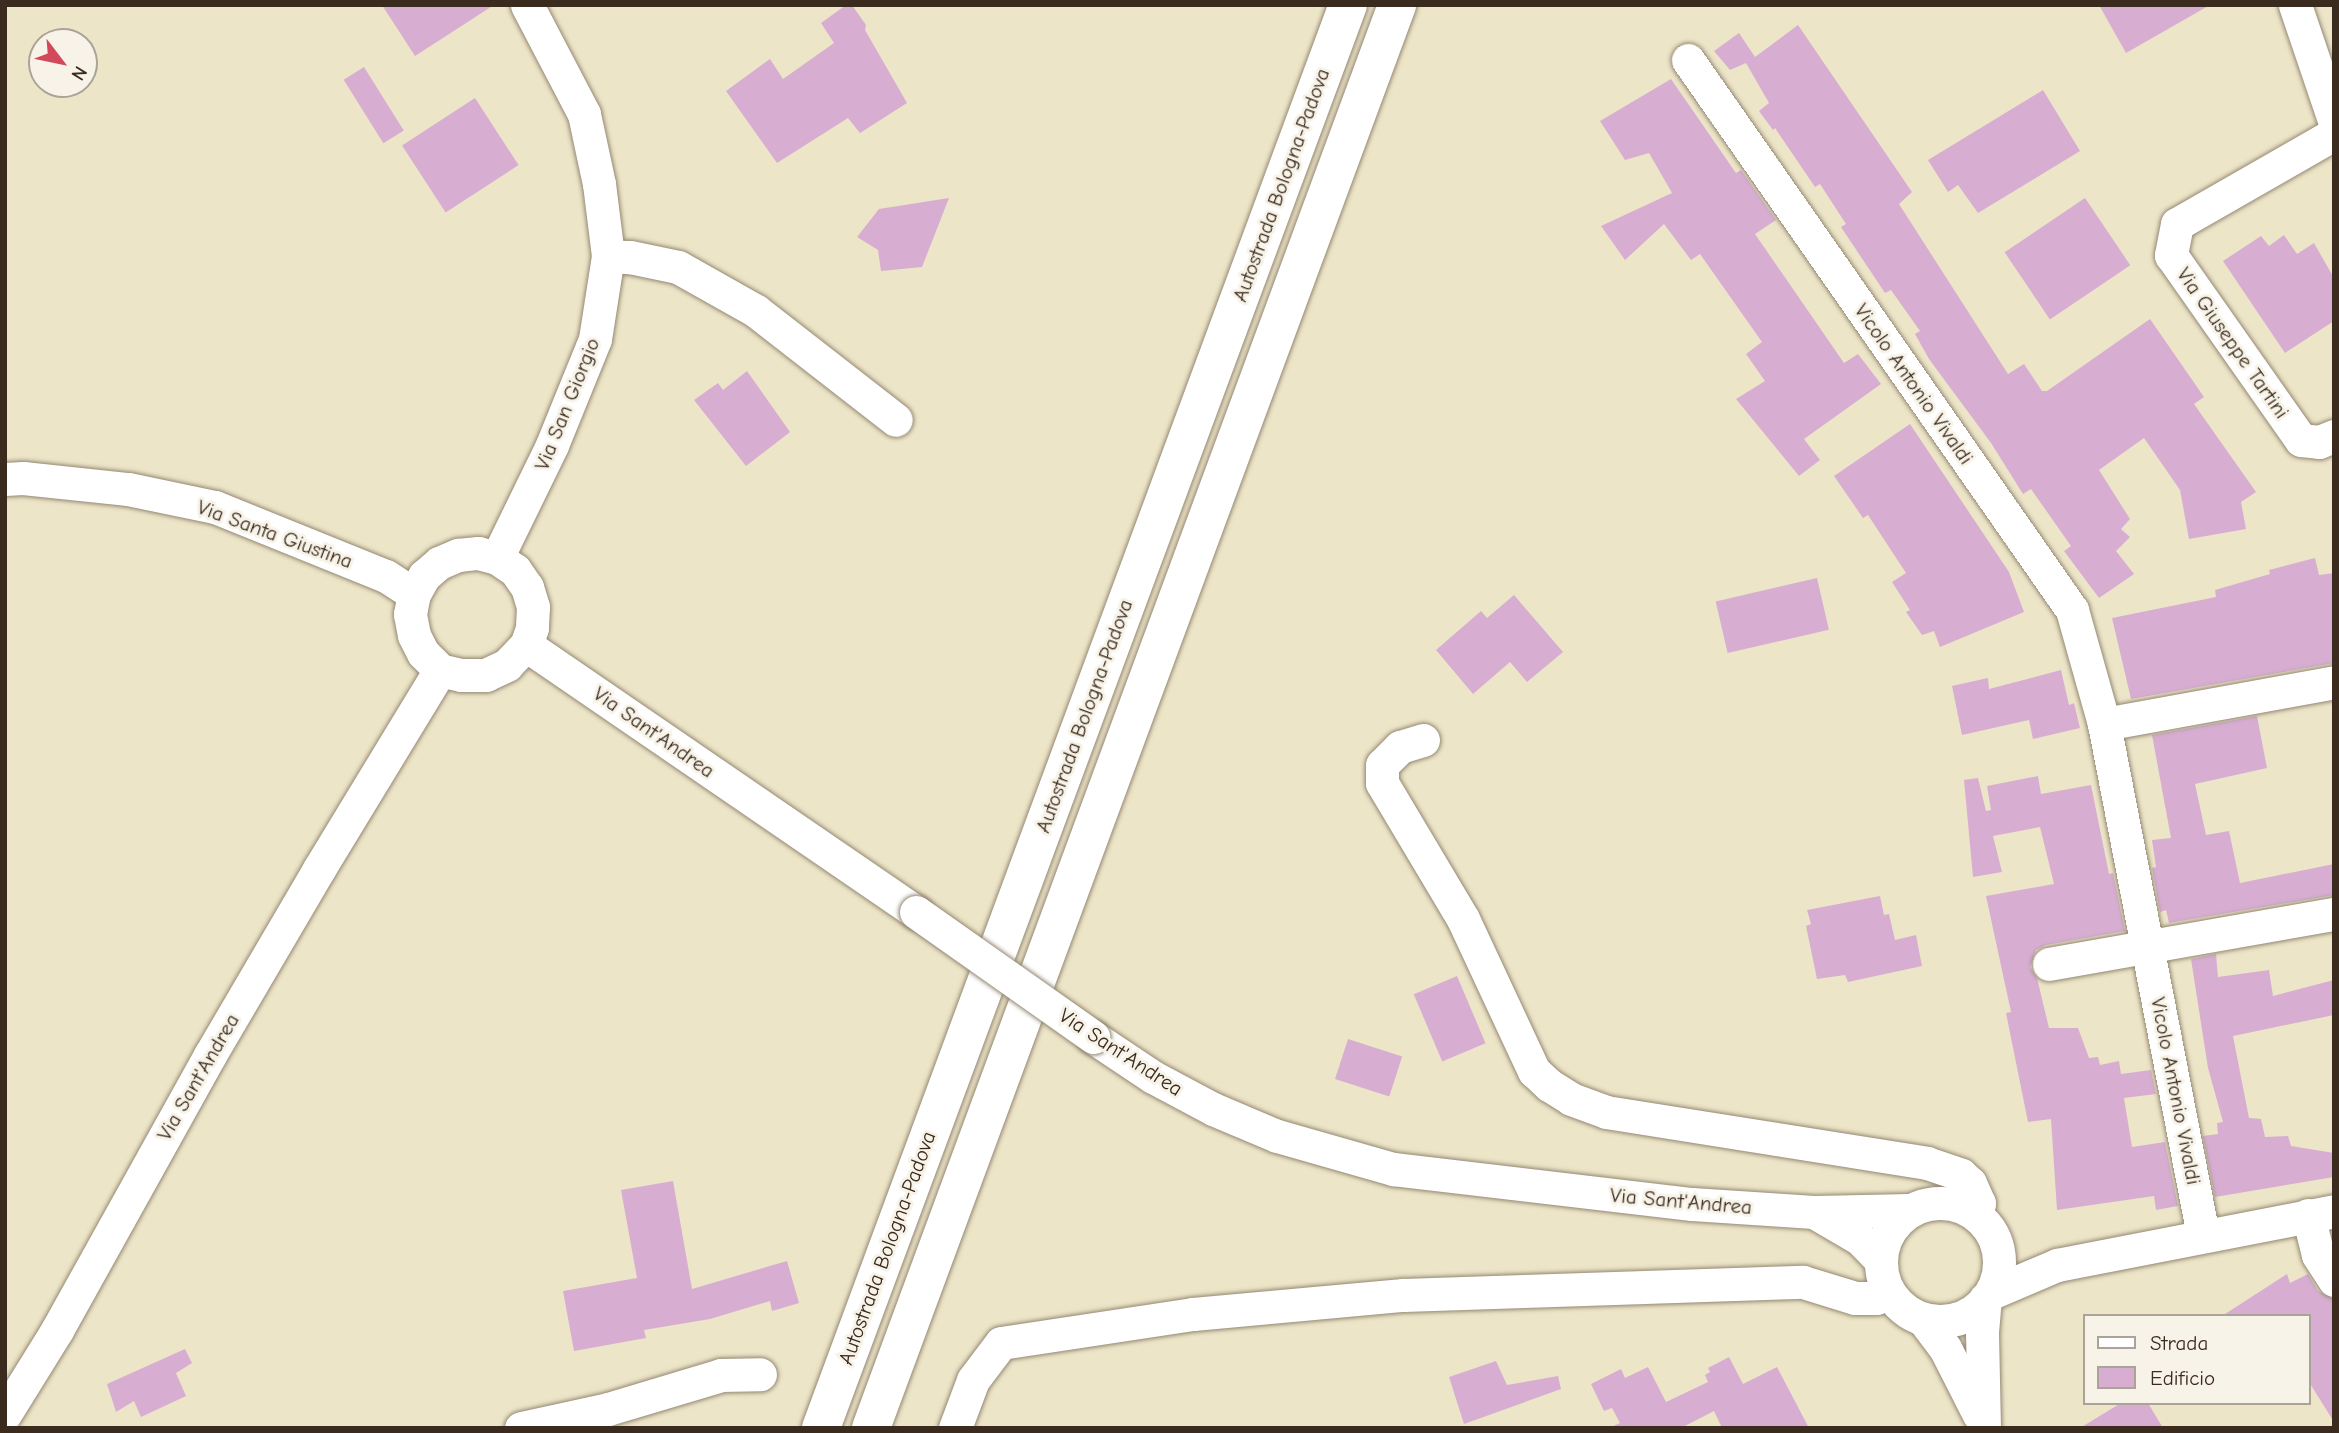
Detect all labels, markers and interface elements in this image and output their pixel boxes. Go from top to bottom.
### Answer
north arrow [28,28,98,98]
text: N [67,62,92,84]
street label: Autostrada Bologna-Padova [1227,65,1335,305]
street label: Via Giuseppe Tartini [2171,263,2295,423]
street label: Vicolo Antonio Vivaldi [1849,299,1979,469]
street label: Via San Giorgio [529,334,605,474]
street label: Via Santa Giustina [194,494,356,574]
street label: Autostrada Bologna-Padova [1030,596,1138,836]
street label: Via Sant'Andrea [589,681,719,783]
street label: Vicolo Antonio Vivaldi [2145,995,2207,1187]
street label: Via Sant'Andrea [1054,1003,1188,1101]
street label: Via Sant'Andrea [152,1009,244,1145]
street label: Autostrada Bologna-Padova [833,1128,941,1368]
street label: Via Sant'Andrea [1609,1182,1753,1220]
legend [2084,1314,2311,1405]
text: Strada [2150,1331,2208,1355]
text: Edificio [2150,1366,2215,1390]

